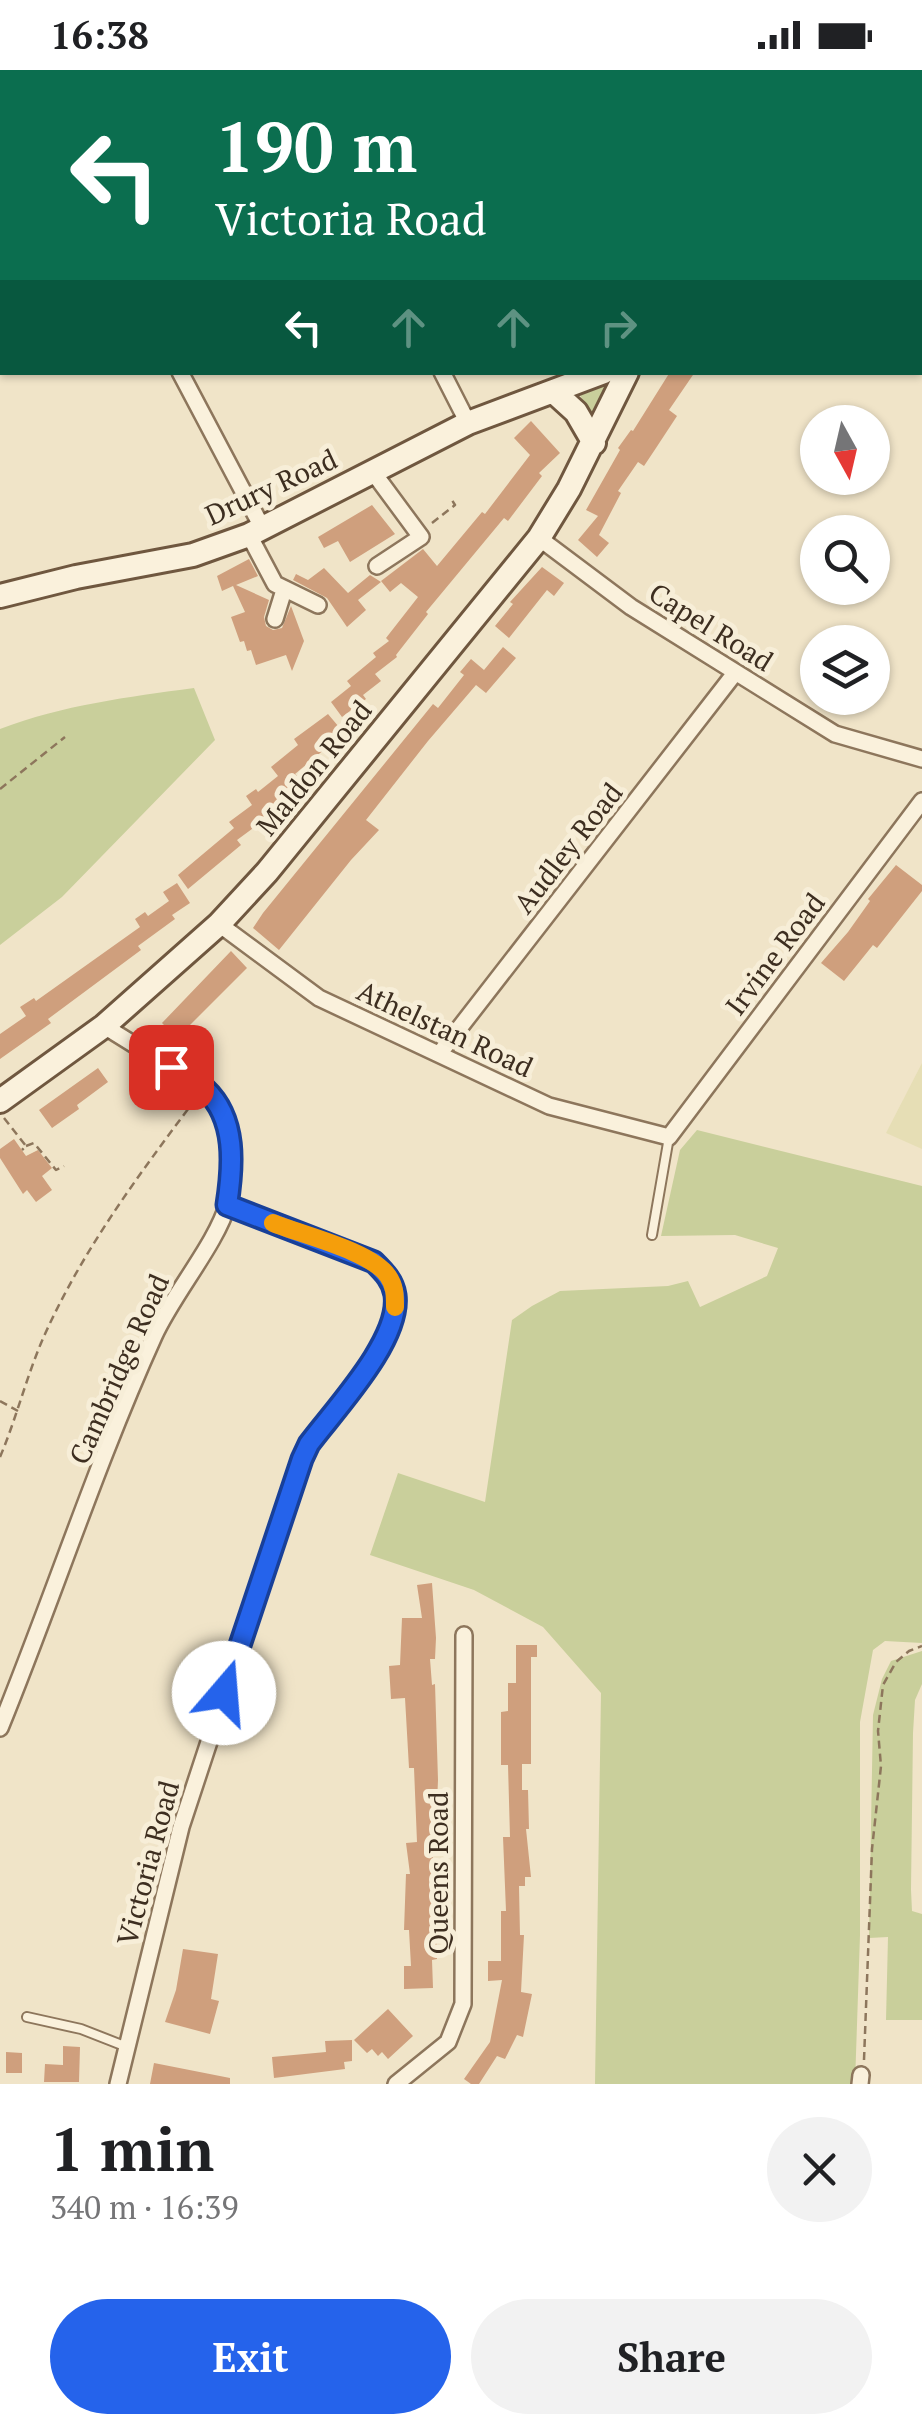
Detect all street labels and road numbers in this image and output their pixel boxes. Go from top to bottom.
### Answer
street label: Drury Road [199,440,343,533]
street label: Capel Road [642,574,780,679]
street label: Maldon Road [248,692,380,843]
street label: Audley Road [505,775,630,921]
street label: Irvine Road [717,885,833,1022]
street label: Athelstan Road [351,972,539,1085]
street label: Cambridge Road [60,1268,177,1470]
street label: Victoria Road [108,1776,187,1949]
street label: Queens Road [419,1792,456,1955]

